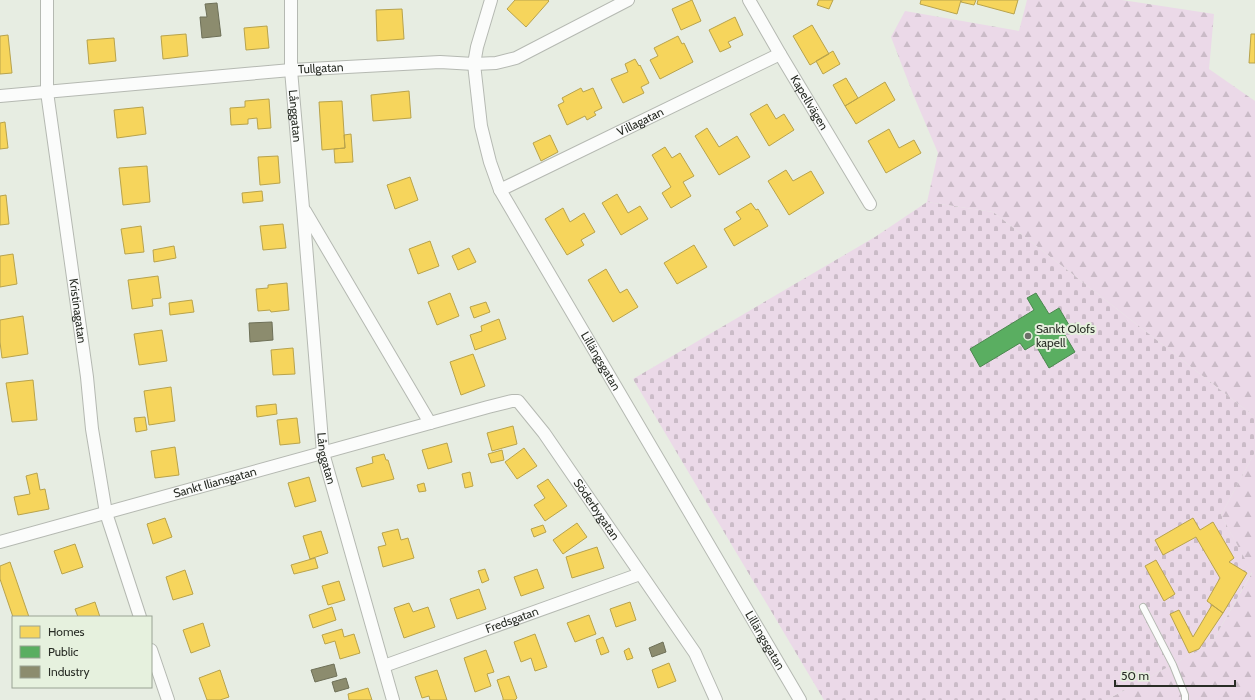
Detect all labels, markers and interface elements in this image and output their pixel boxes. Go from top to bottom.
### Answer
street label: Tullgatan [298,59,344,77]
street label: Kapellvägen [787,72,832,133]
street label: Långgatan [286,89,305,143]
street label: Villagatan [614,104,666,139]
street label: Kristinagatan [66,277,90,344]
place label: Sankt Olofs kapell [1036,321,1095,350]
street label: Lillängsgatan [578,329,624,393]
marker: Sankt Olofs kapell [1023,331,1033,341]
street label: Långgatan [314,432,339,486]
street label: Sankt Iliansgatan [172,463,258,501]
street label: Söderbygatan [571,476,623,543]
street label: Fredsgatan [483,603,541,636]
street label: Lillängsgatan [742,608,789,672]
legend [12,616,152,688]
text: Homes [48,624,85,639]
text: Public [48,644,79,659]
scale bar [1115,662,1235,688]
text: Industry [48,664,89,679]
text: 50 m [1121,668,1149,683]

